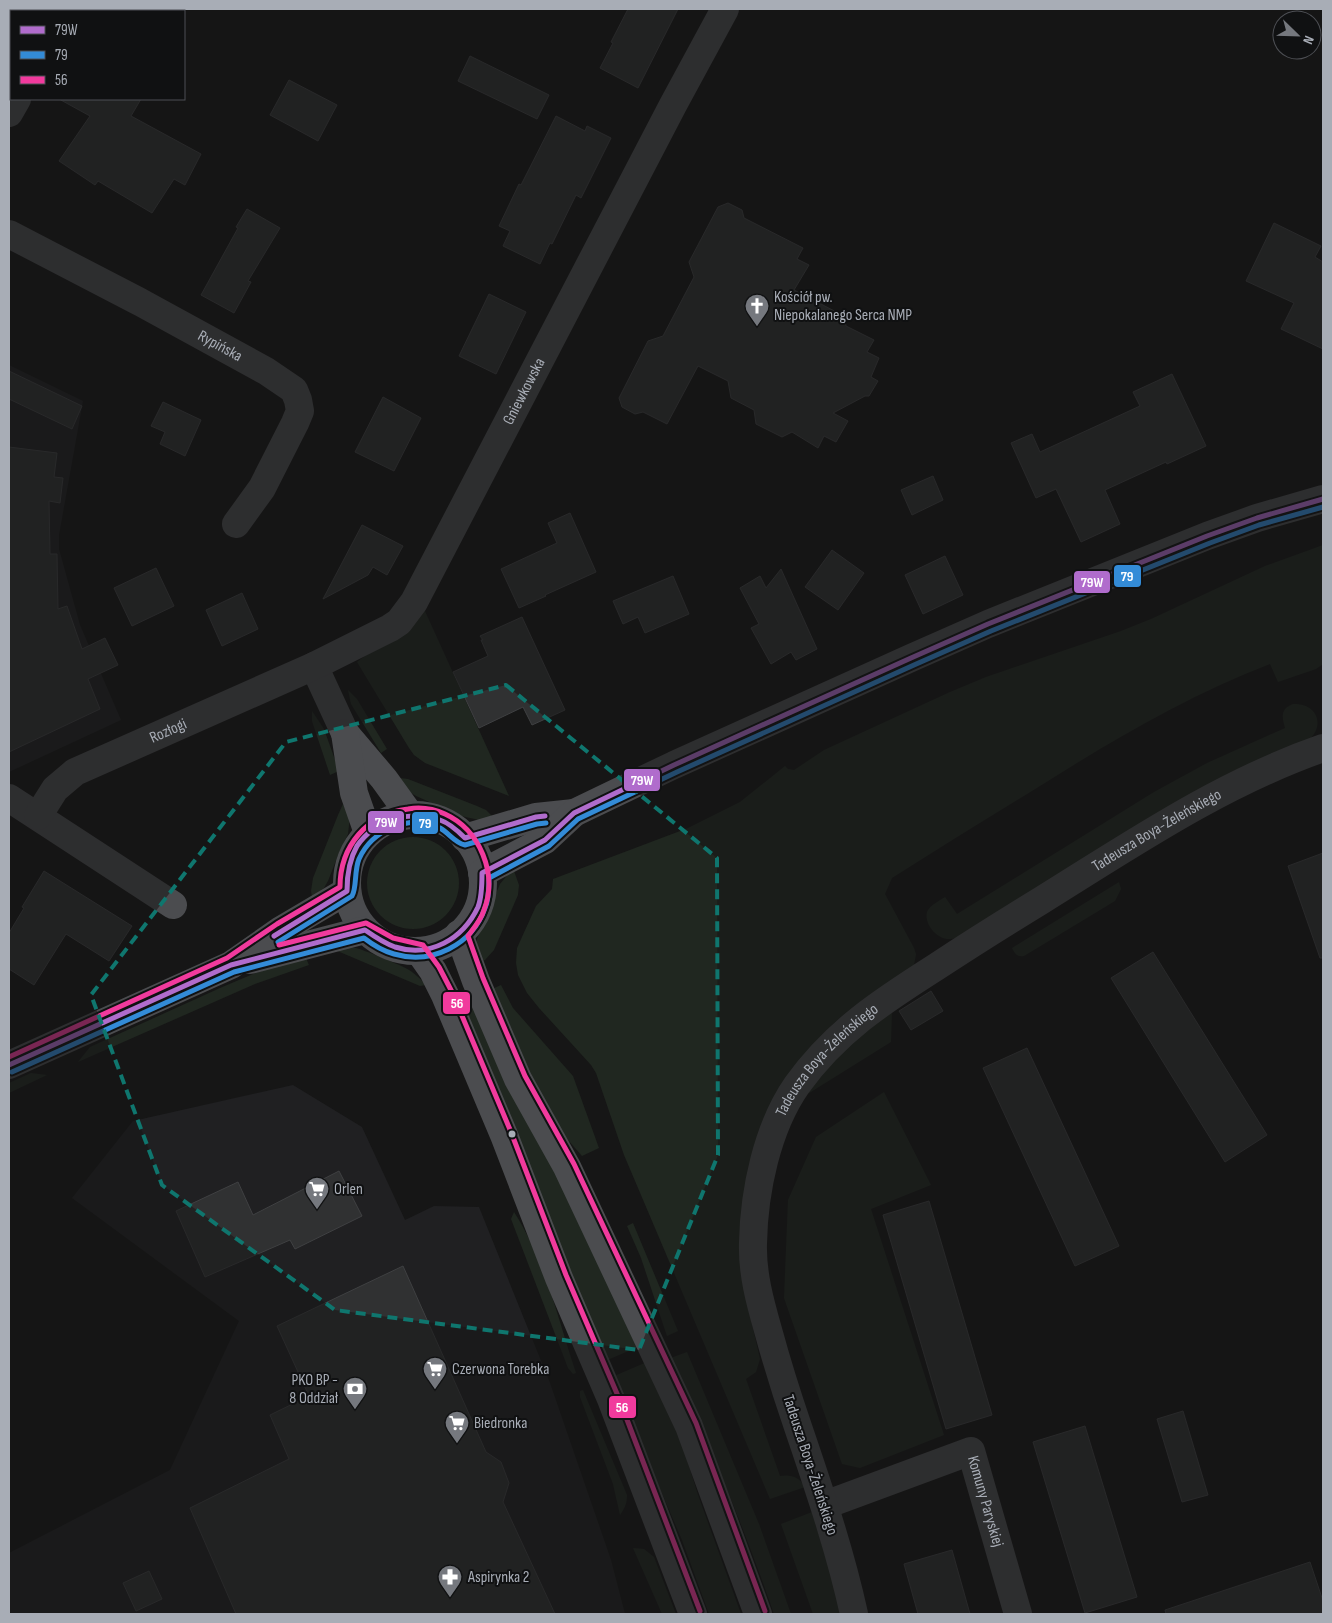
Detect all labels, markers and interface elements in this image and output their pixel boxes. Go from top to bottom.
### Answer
legend [10,10,185,100]
north arrow [1272,10,1322,60]
text: 79W [55,21,78,40]
text: N [1299,33,1318,47]
text: 79 [55,46,68,65]
text: 56 [55,71,68,90]
place label: Kościół pw. Niepokalanego Serca NMP [774,288,912,325]
church icon: Kościół pw. Niepokalanego Serca NMP [744,293,770,327]
street label: Rypińska [195,326,246,366]
street label: Gniewkowska [499,355,549,428]
line badge: 79 [1113,564,1142,588]
text: 79 [1121,568,1134,585]
line badge: 79W [1073,570,1111,594]
text: 79W [1081,574,1103,591]
street label: Rozłogi [147,714,190,747]
line badge: 79W [623,768,661,792]
text: 79W [631,772,653,789]
street label: Tadeusza Boya-Żeleńskiego [1089,785,1224,876]
line badge: 79W [367,810,405,834]
line badge: 79 [411,811,439,835]
text: 79W [375,814,397,831]
text: 79 [419,815,432,832]
line badge: 56 [442,991,471,1015]
text: 56 [451,995,464,1012]
street label: Tadeusza Boya-Żeleńskiego [771,999,882,1119]
unlabelled marker [507,1129,517,1139]
supermarket icon: Orlen [304,1176,330,1210]
place label: Orlen [334,1180,363,1199]
supermarket icon: Czerwona Torebka [422,1356,448,1390]
place label: Czerwona Torebka [452,1360,549,1379]
place label: PKO BP - 8 Oddział [289,1371,339,1408]
bank icon: PKO BP - 8 Oddział [342,1376,368,1410]
street label: Tadeusza Boya-Żeleńskiego [778,1392,842,1538]
line badge: 56 [608,1395,637,1419]
text: 56 [616,1399,629,1416]
supermarket icon: Biedronka [444,1410,470,1444]
place label: Biedronka [474,1414,527,1433]
street label: Komuny Paryskiej [963,1454,1008,1549]
pharmacy icon: Aspirynka 2 [437,1564,463,1598]
place label: Aspirynka 2 [467,1568,529,1587]

